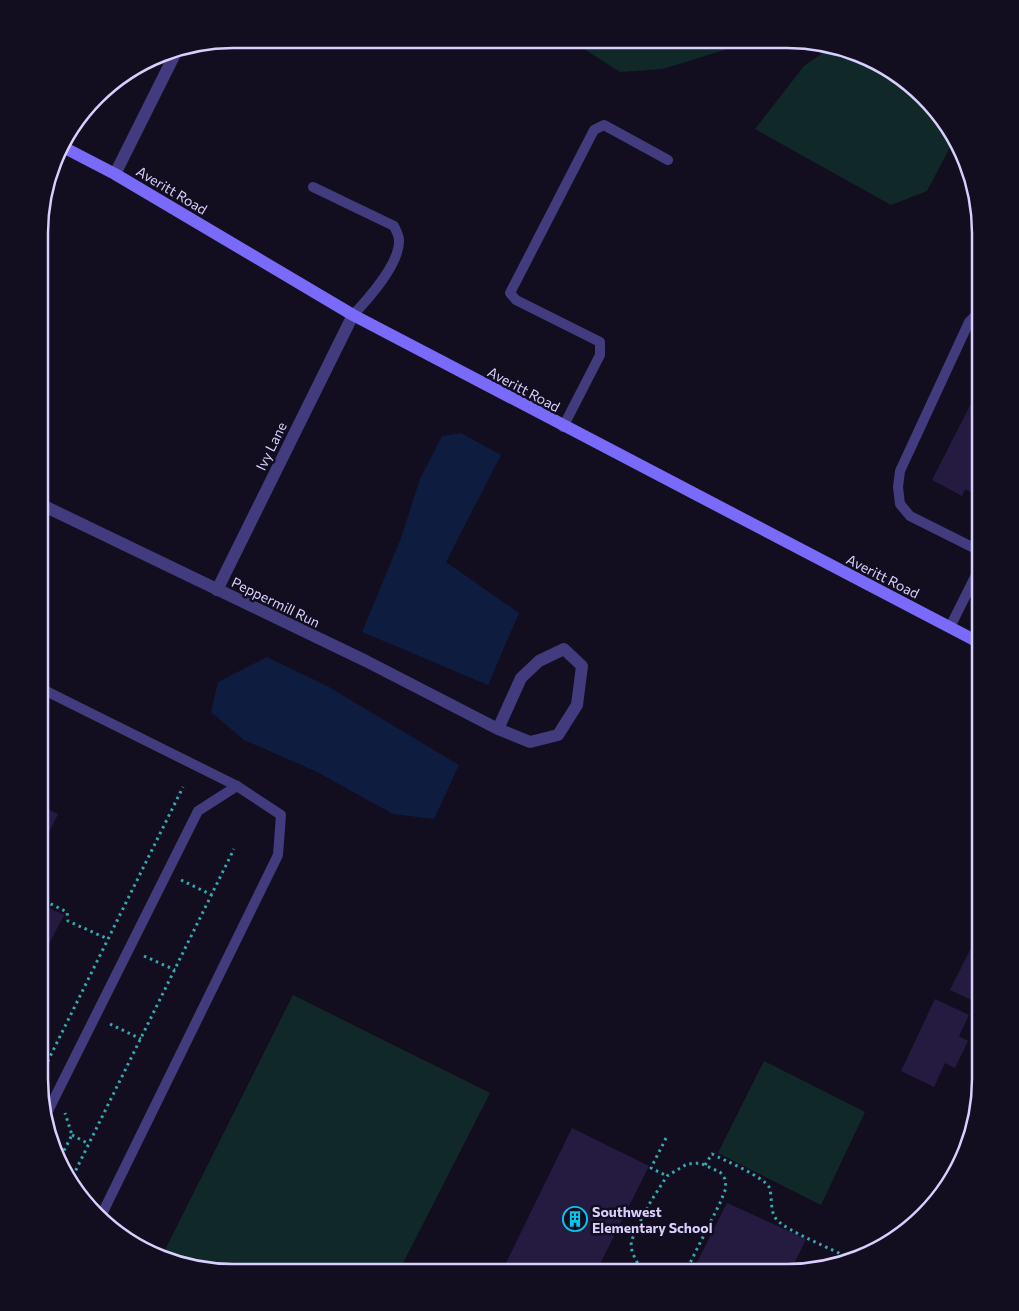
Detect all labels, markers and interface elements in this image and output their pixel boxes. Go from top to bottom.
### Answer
street label: Averitt Road [134,162,210,218]
street label: Averitt Road [485,363,563,415]
street label: Ivy Lane [252,419,290,473]
street label: Averitt Road [844,550,922,602]
street label: Peppermill Run [229,573,323,631]
place label: Southwest Elementary School [592,1203,712,1236]
building icon: Southwest Elementary School [562,1206,588,1232]

